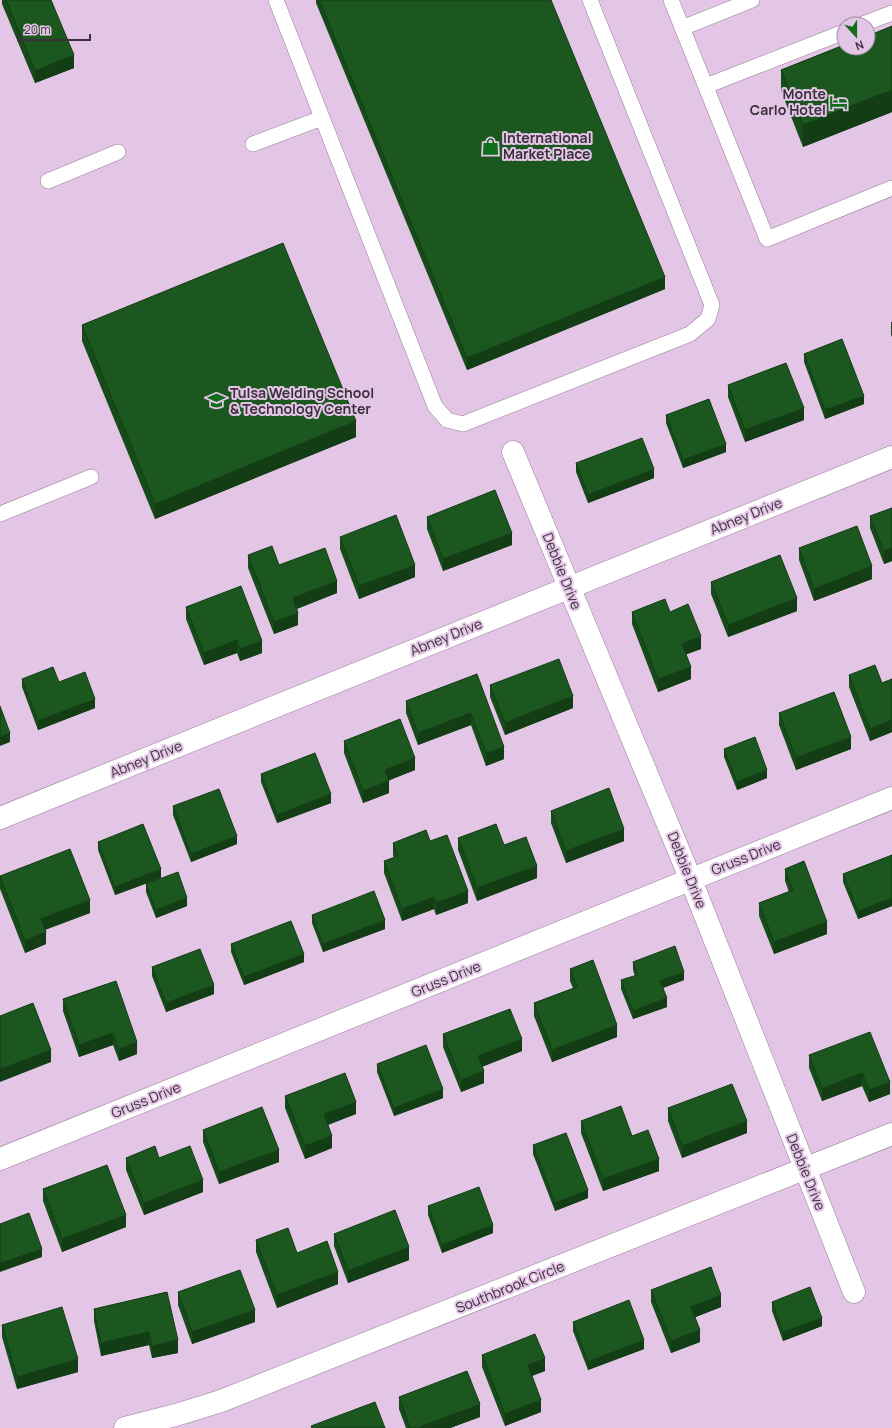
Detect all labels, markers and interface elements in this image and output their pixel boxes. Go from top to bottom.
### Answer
scale bar [18,16,90,42]
north arrow [836,16,876,56]
text: 20 m [24,21,51,38]
text: N [853,37,866,54]
place label: Monte Carlo Hotel [750,84,826,119]
hotel icon: Monte Carlo Hotel [829,92,849,112]
place label: International Market Place [503,128,592,163]
shop icon: International Market Place [480,136,500,156]
place label: Tulsa Welding School & Technology Center [230,383,374,418]
school or university icon: Tulsa Welding School & Technology Center [207,391,227,411]
street label: Abney Drive [707,492,785,539]
street label: Debbie Drive [538,530,586,612]
street label: Abney Drive [407,613,485,660]
street label: Abney Drive [107,735,185,782]
street label: Debbie Drive [663,829,711,911]
street label: Gruss Drive [708,834,783,879]
street label: Gruss Drive [408,956,483,1001]
street label: Gruss Drive [108,1077,183,1122]
street label: Debbie Drive [782,1131,830,1213]
street label: Southbrook Circle [453,1256,567,1317]

